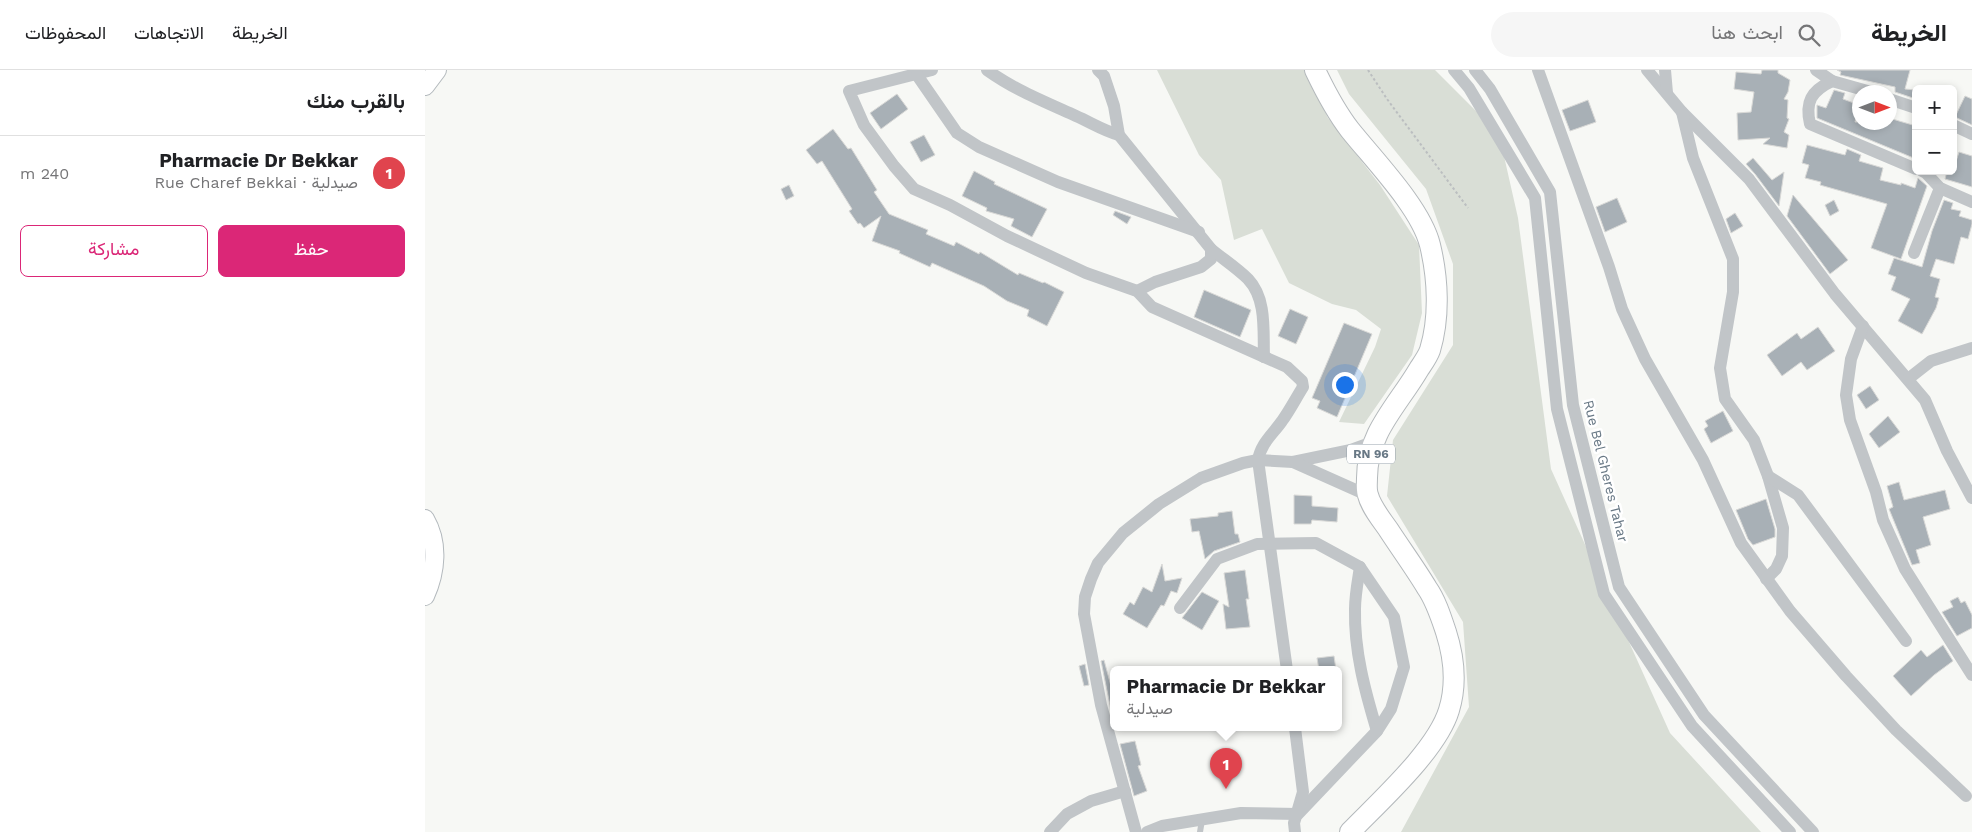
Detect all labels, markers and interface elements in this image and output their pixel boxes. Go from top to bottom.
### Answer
search box [1491,12,1841,57]
text: الخريطة [1871,19,1947,47]
text: ابحث هنا [1711,21,1783,44]
icon: search [1795,21,1823,49]
text: المحفوظات [25,22,106,43]
text: الاتجاهات [134,22,204,43]
text: الخريطة [232,22,288,43]
north arrow [1852,85,1897,130]
map controls [1912,85,1957,175]
button: + [1912,85,1957,130]
text: بالقرب منك [307,88,405,113]
button: − [1912,130,1957,175]
text: Pharmacie Dr Bekkar [159,149,358,172]
text: 240 m [20,164,69,183]
text: 1 [386,164,392,183]
text: صيدلية · Rue Charef Bekkai [155,173,358,192]
button: مشاركة [20,225,208,277]
button: حفظ [218,225,405,277]
your location [1332,372,1358,398]
street label: Rue Bel Gheres Tahar [1581,398,1631,544]
road number: RN 96 [1347,444,1395,464]
popup [1110,666,1342,731]
text: Pharmacie Dr Bekkar [1127,675,1325,698]
text: صيدلية [1127,699,1173,718]
pin: 1 [1210,748,1242,789]

